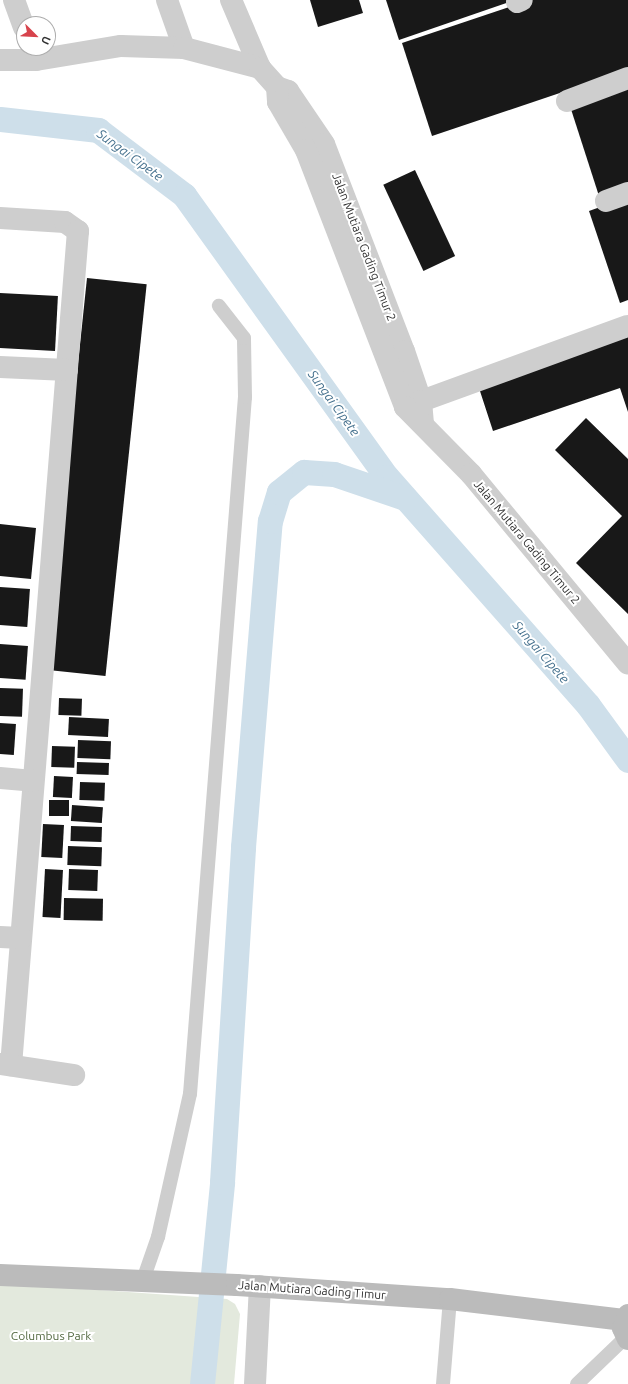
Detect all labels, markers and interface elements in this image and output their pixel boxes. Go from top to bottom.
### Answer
north arrow [16,16,56,56]
text: U [39,35,53,46]
water label: Sungai Cipete [94,126,166,184]
street label: Jalan Mutiara Gading Timur 2 [329,171,399,323]
water label: Sungai Cipete [305,367,363,439]
street label: Jalan Mutiara Gading Timur 2 [471,477,583,607]
water label: Sungai Cipete [510,618,572,686]
street label: Jalan Mutiara Gading Timur [238,1278,386,1302]
park label: Columbus Park [11,1329,91,1343]

